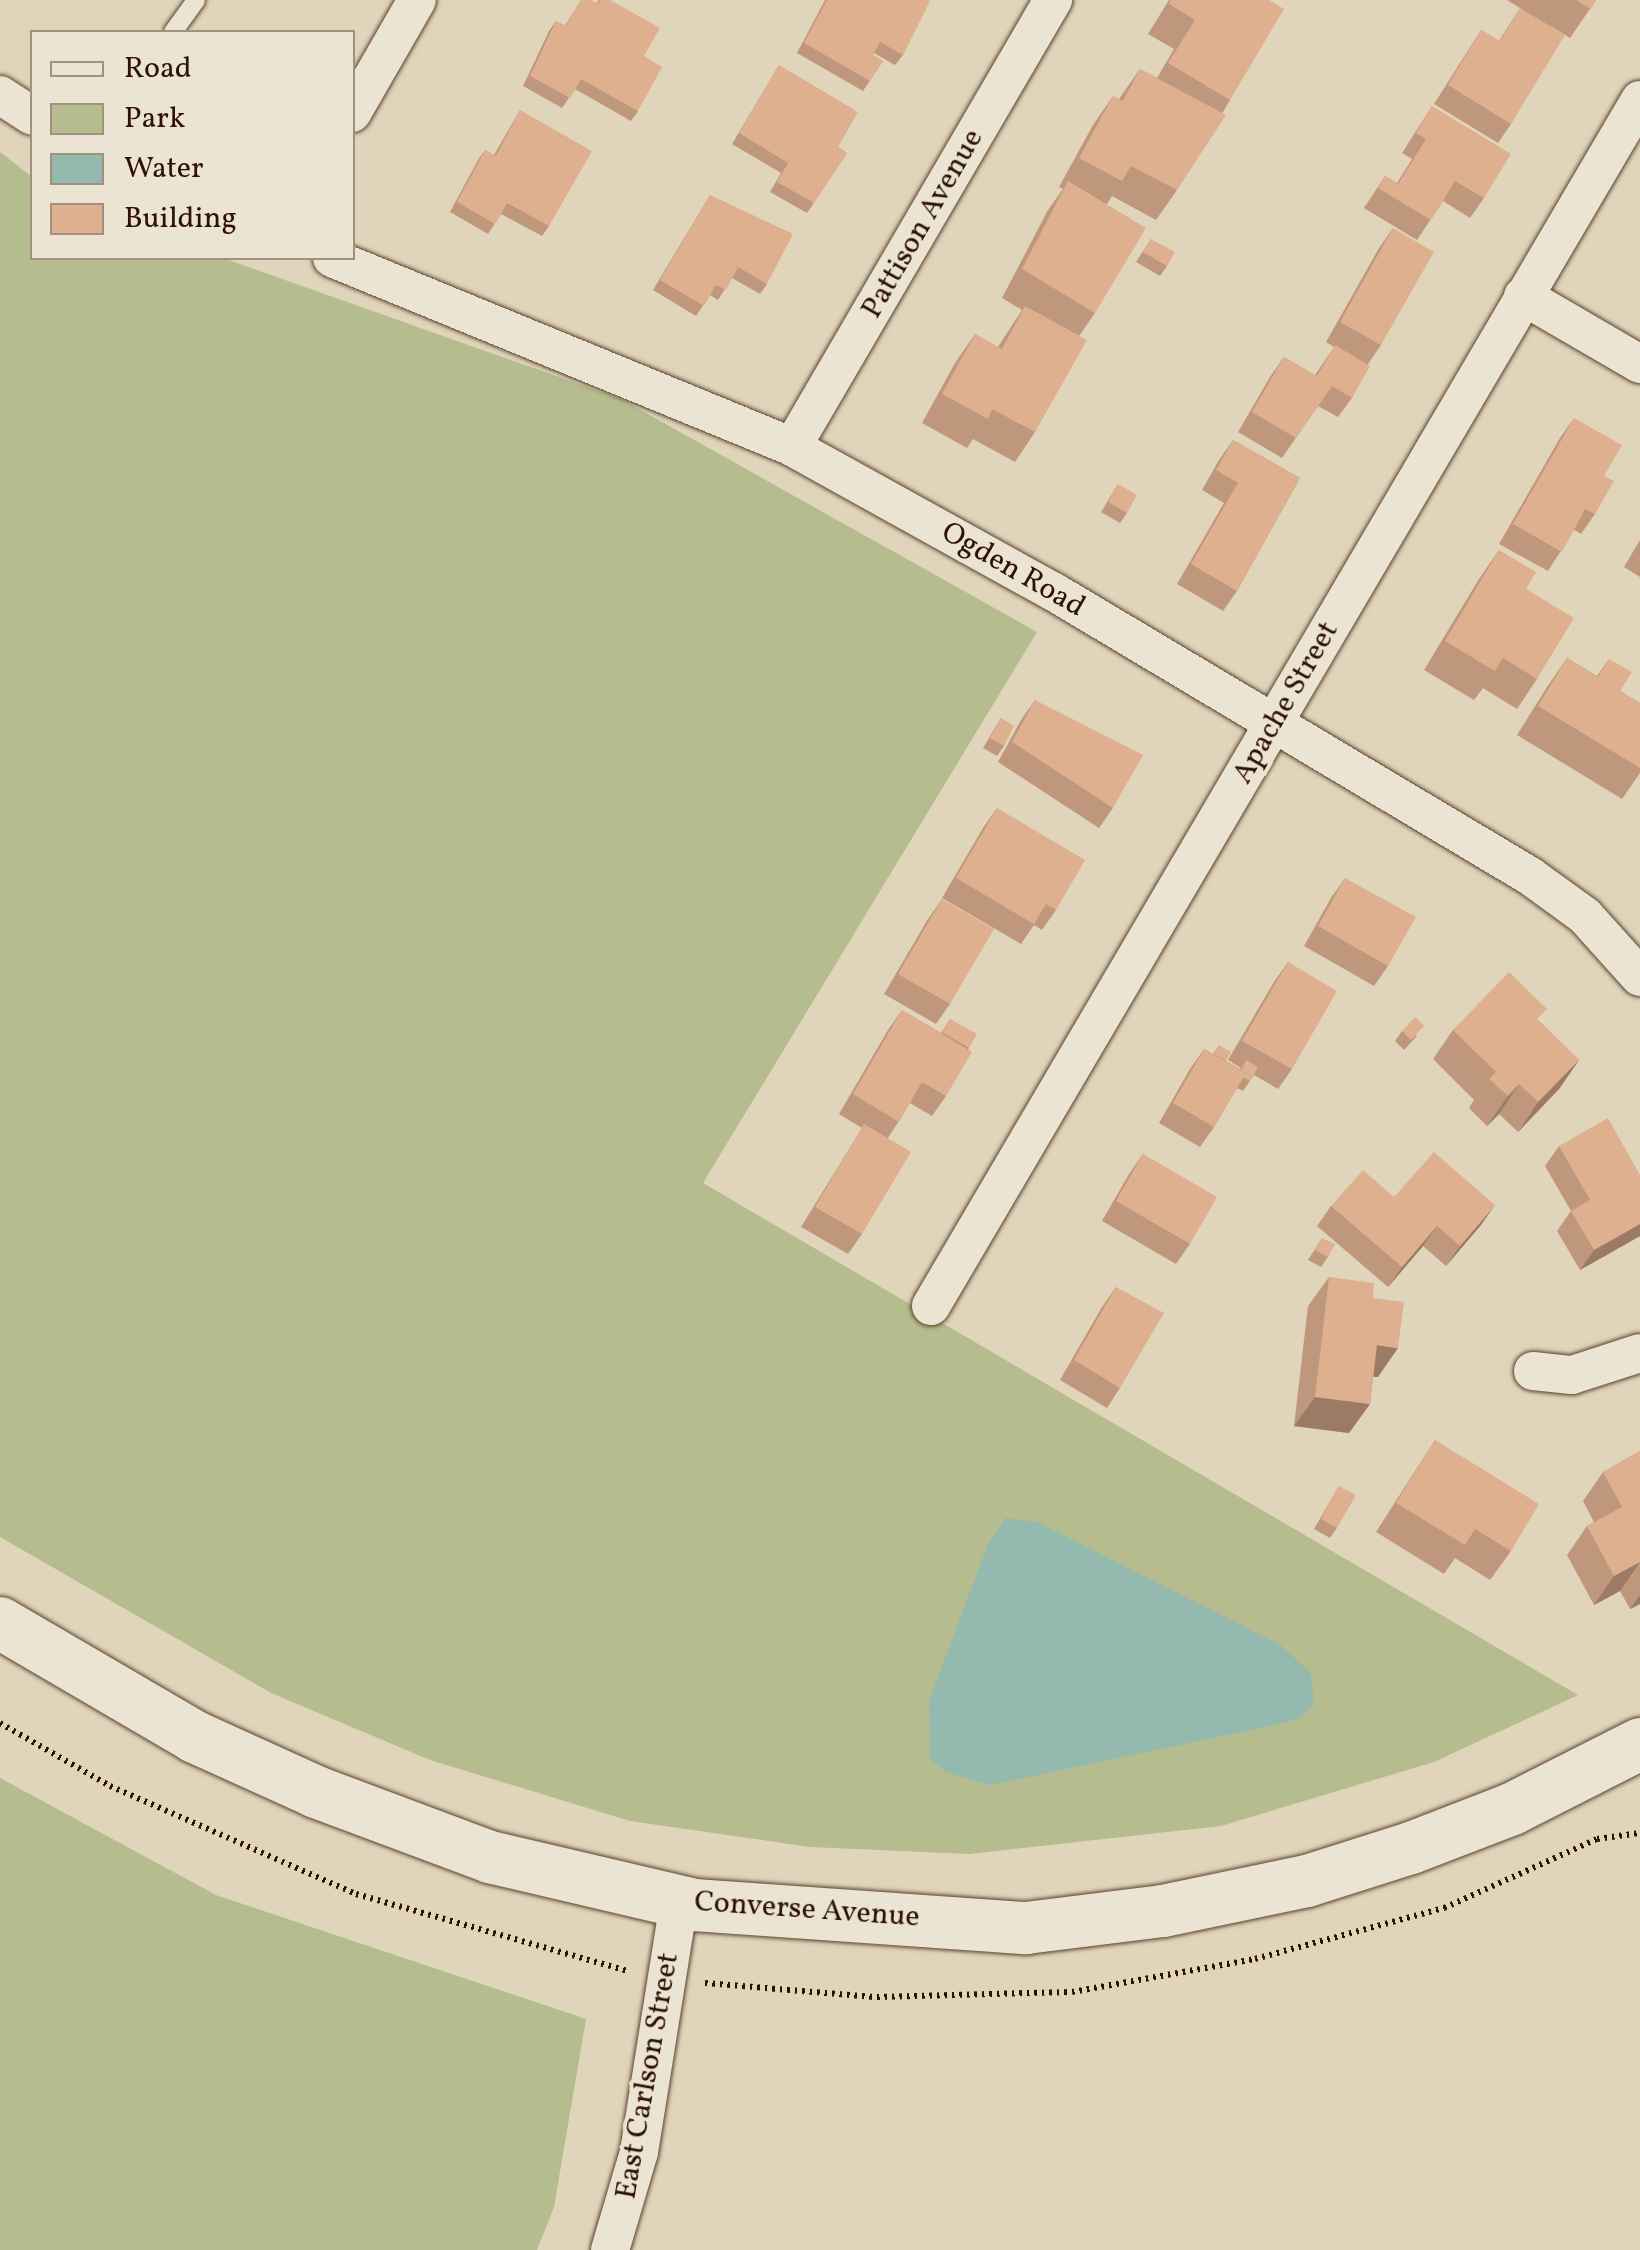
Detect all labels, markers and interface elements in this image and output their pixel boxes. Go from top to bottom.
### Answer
legend [30,30,355,260]
text: Road [124,48,192,90]
text: Park [124,98,185,140]
street label: Pattison Avenue [854,123,992,325]
text: Water [124,148,204,190]
text: Building [124,198,237,240]
street label: Ogden Road [935,514,1091,626]
street label: Apache Street [1225,615,1347,791]
street label: Converse Avenue [693,1884,921,1936]
street label: East Carlson Street [609,1950,687,2202]

